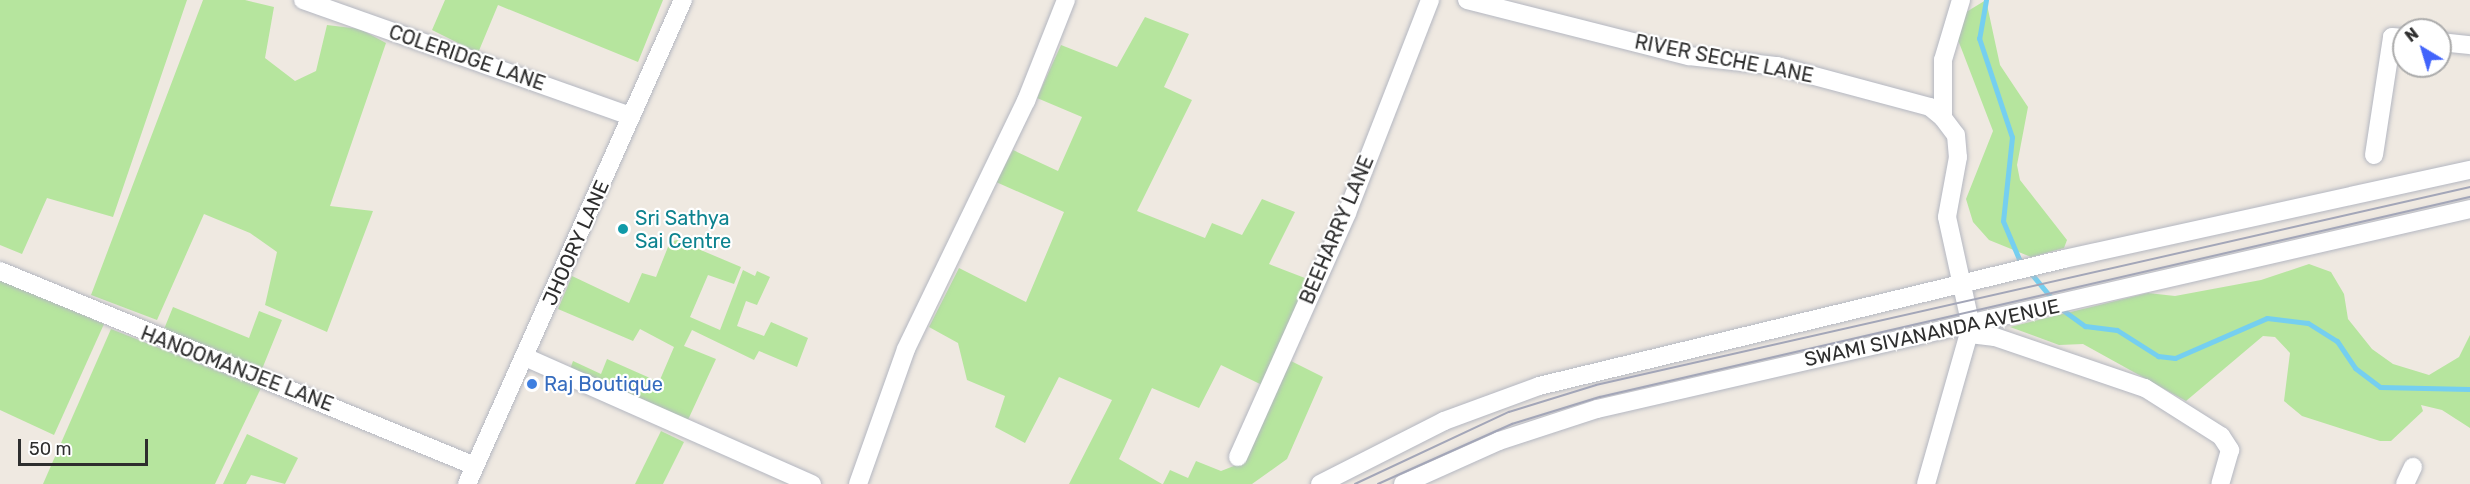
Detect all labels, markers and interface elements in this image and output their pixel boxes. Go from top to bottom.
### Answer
north arrow [2392,18,2452,78]
street label: COLERIDGE LANE [386,20,548,96]
text: N [2401,24,2422,46]
street label: RIVER SECHE LANE [1633,30,1815,88]
street label: BEEHARRY LANE [1295,152,1379,308]
street label: JHOORY LANE [538,176,614,310]
place label: Sri Sathya Sai Centre [635,206,731,253]
marker: Sri Sathya Sai Centre [616,222,630,236]
street label: SWAMI SIVANANDA AVENUE [1802,294,2062,372]
street label: HANOOMANJEE LANE [137,321,337,417]
place label: Raj Boutique [544,372,663,396]
marker: Raj Boutique [525,377,539,391]
scale bar [21,427,152,465]
text: 50 m [29,438,72,460]

